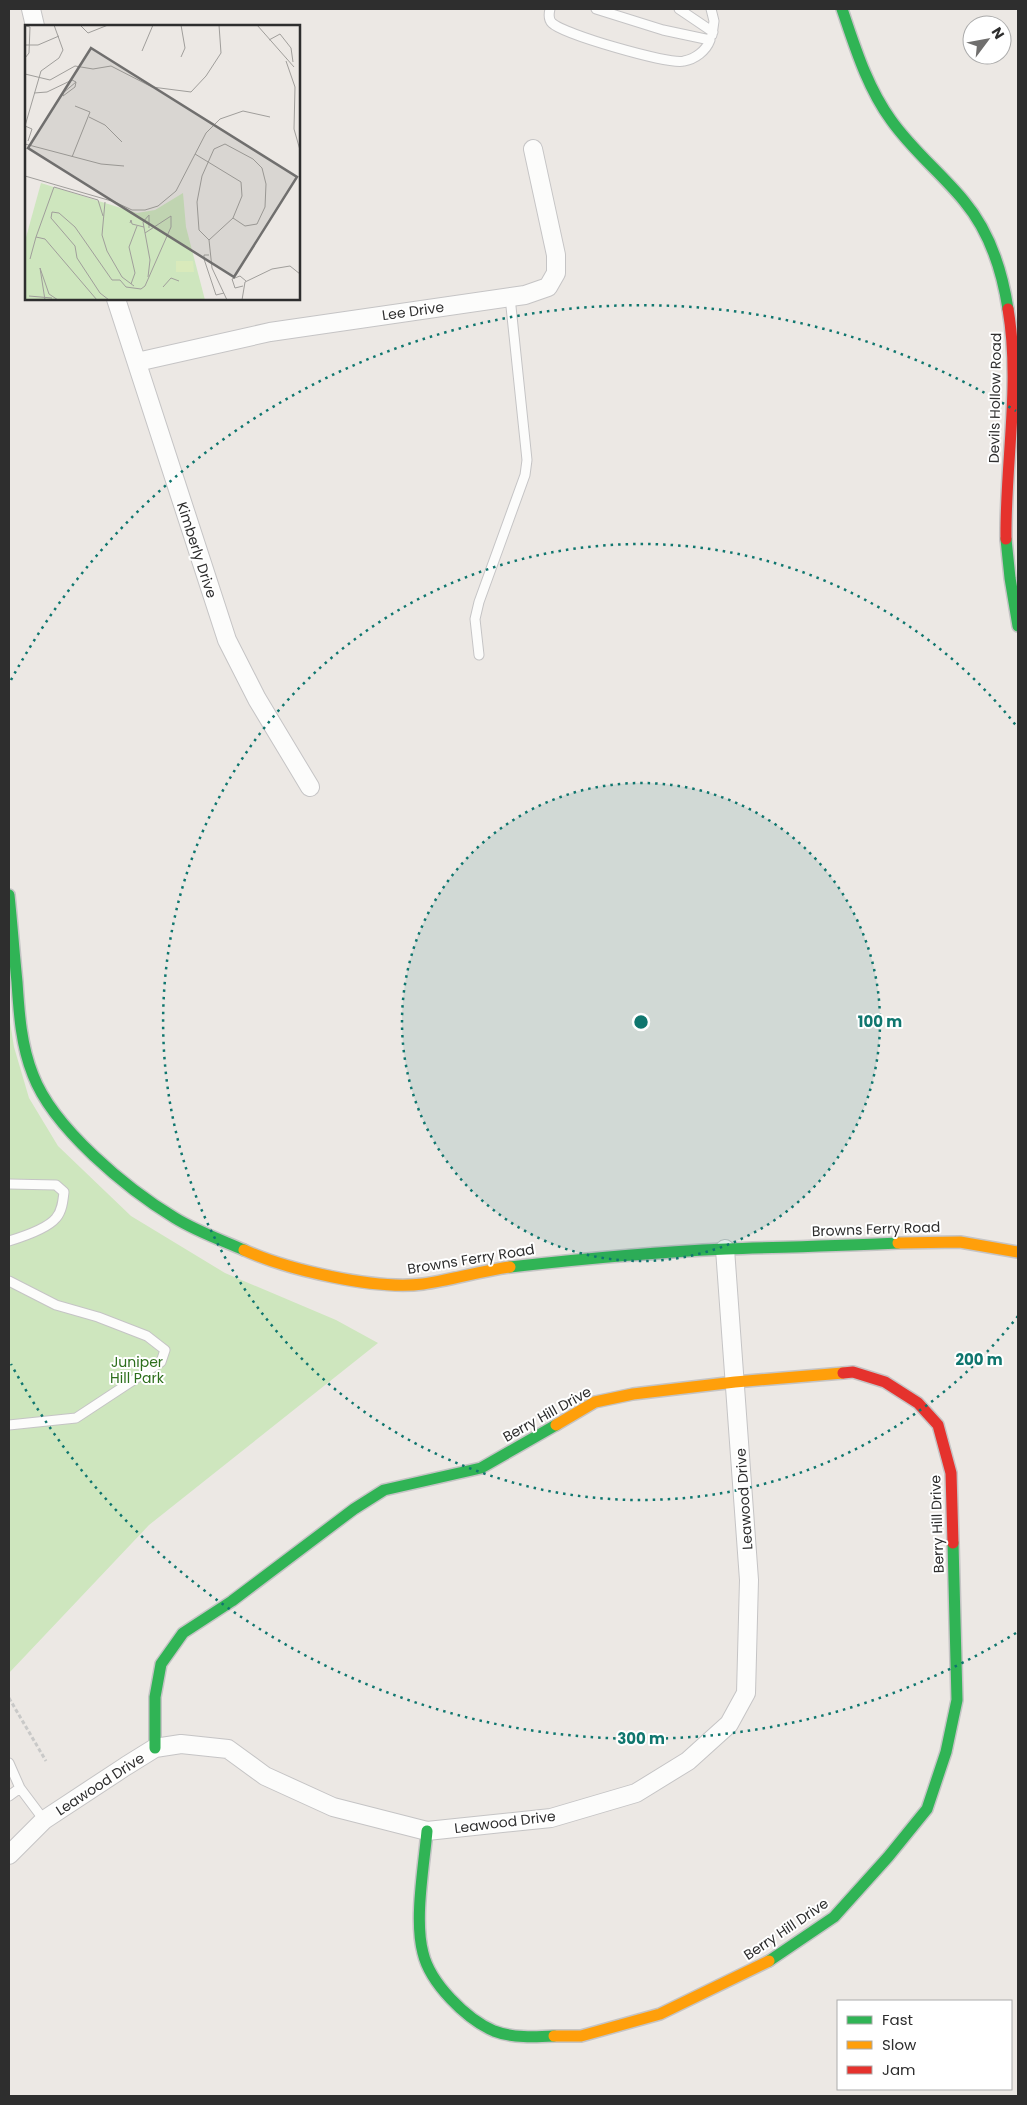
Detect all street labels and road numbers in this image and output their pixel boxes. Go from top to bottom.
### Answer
street label: Lee Drive [381,297,446,325]
street label: Devils Hollow Road [984,333,1006,463]
street label: Kimberly Drive [172,499,222,601]
street label: Browns Ferry Road [811,1217,941,1241]
street label: Browns Ferry Road [406,1239,536,1279]
street label: Berry Hill Drive [499,1381,595,1447]
street label: Leawood Drive [730,1447,758,1551]
street label: Berry Hill Drive [925,1474,949,1573]
street label: Leawood Drive [52,1748,148,1820]
street label: Leawood Drive [453,1806,557,1838]
street label: Berry Hill Drive [740,1893,833,1965]

